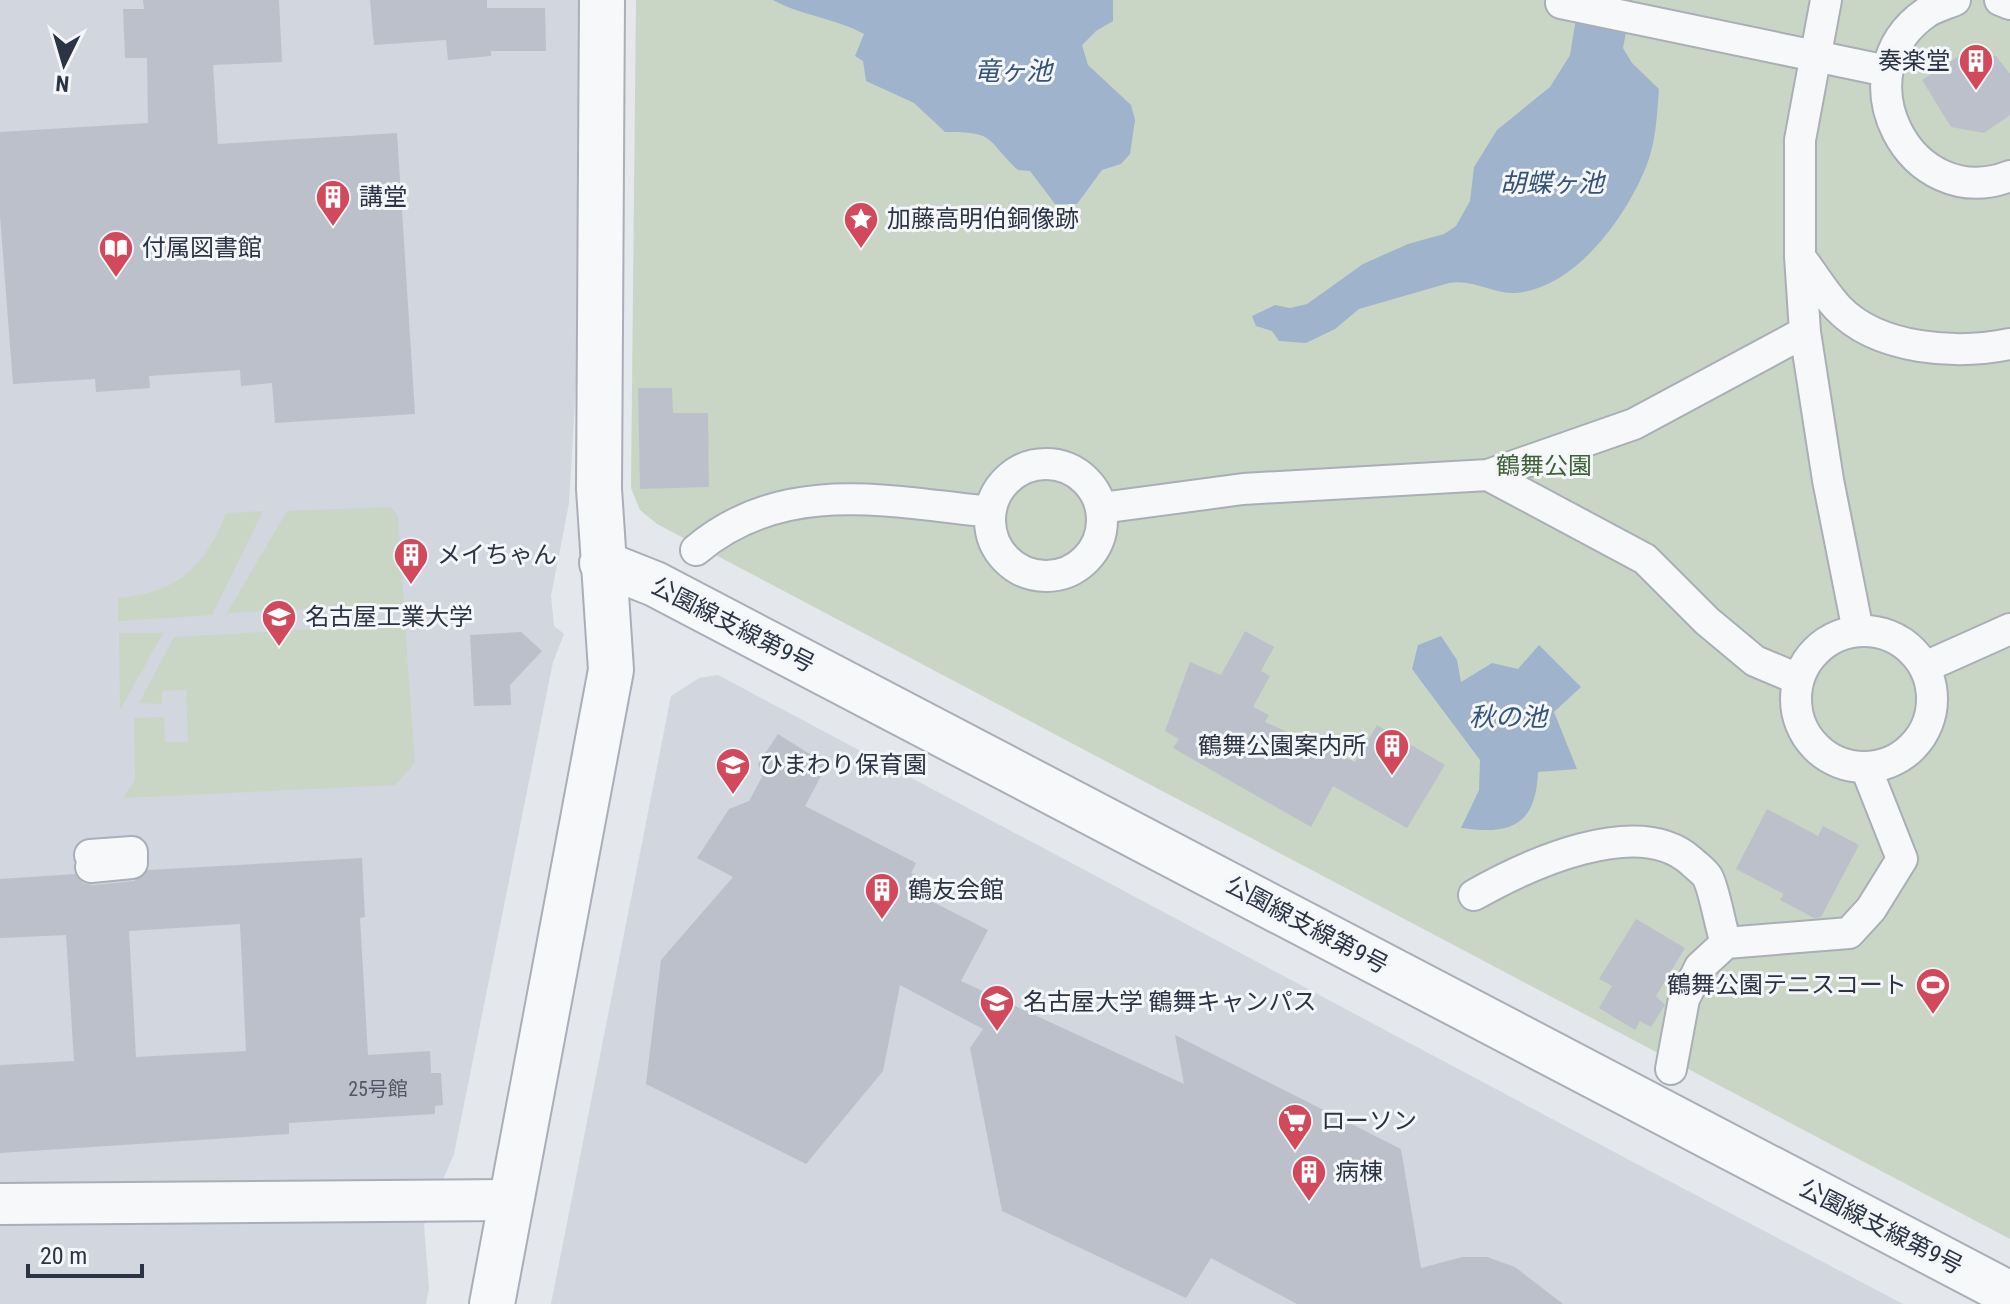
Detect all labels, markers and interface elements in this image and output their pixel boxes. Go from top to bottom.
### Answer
north arrow [24,24,104,104]
building icon: 奏楽堂 [1957,42,1995,92]
place label: 奏楽堂 [1878,47,1950,75]
water label: 竜ヶ池 [974,56,1055,86]
text: N [54,70,70,96]
water label: 胡蝶ヶ池 [1500,168,1607,198]
building icon: 講堂 [314,178,352,228]
place label: 講堂 [359,183,407,211]
place icon: 加藤高明伯銅像跡 [842,200,880,250]
place label: 加藤高明伯銅像跡 [887,205,1079,233]
library icon: 付属図書館 [97,229,135,279]
place label: 付属図書館 [142,234,262,262]
park label: 鶴舞公園 [1496,452,1592,480]
building icon: メイちゃん [392,536,430,586]
place label: メイちゃん [437,541,557,569]
street label: 公園線支線第9号 [647,572,819,678]
school or university icon: 名古屋工業大学 [260,598,298,648]
place label: 名古屋工業大学 [305,603,473,631]
water label: 秋の池 [1469,702,1550,732]
building icon: 鶴舞公園案内所 [1373,727,1411,777]
place label: 鶴舞公園案内所 [1198,732,1366,760]
school or university icon: ひまわり保育園 [714,746,752,796]
place label: ひまわり保育園 [759,751,927,779]
street label: 公園線支線第9号 [1221,870,1393,980]
building icon: 鶴友会館 [863,871,901,921]
place label: 鶴友会館 [908,876,1004,904]
sports icon: 鶴舞公園テニスコート [1914,966,1952,1016]
place label: 鶴舞公園テニスコート [1667,971,1907,999]
school or university icon: 名古屋大学 鶴舞キャンパス [978,983,1016,1033]
place label: 名古屋大学 鶴舞キャンパス [1023,988,1317,1016]
house number: 25号館 [348,1077,408,1101]
supermarket icon: ローソン [1276,1102,1314,1152]
place label: ローソン [1321,1107,1417,1135]
building icon: 病棟 [1290,1153,1328,1203]
place label: 病棟 [1335,1158,1383,1186]
street label: 公園線支線第9号 [1795,1174,1967,1280]
scale bar [28,1228,142,1278]
text: 20 m [40,1242,87,1270]

